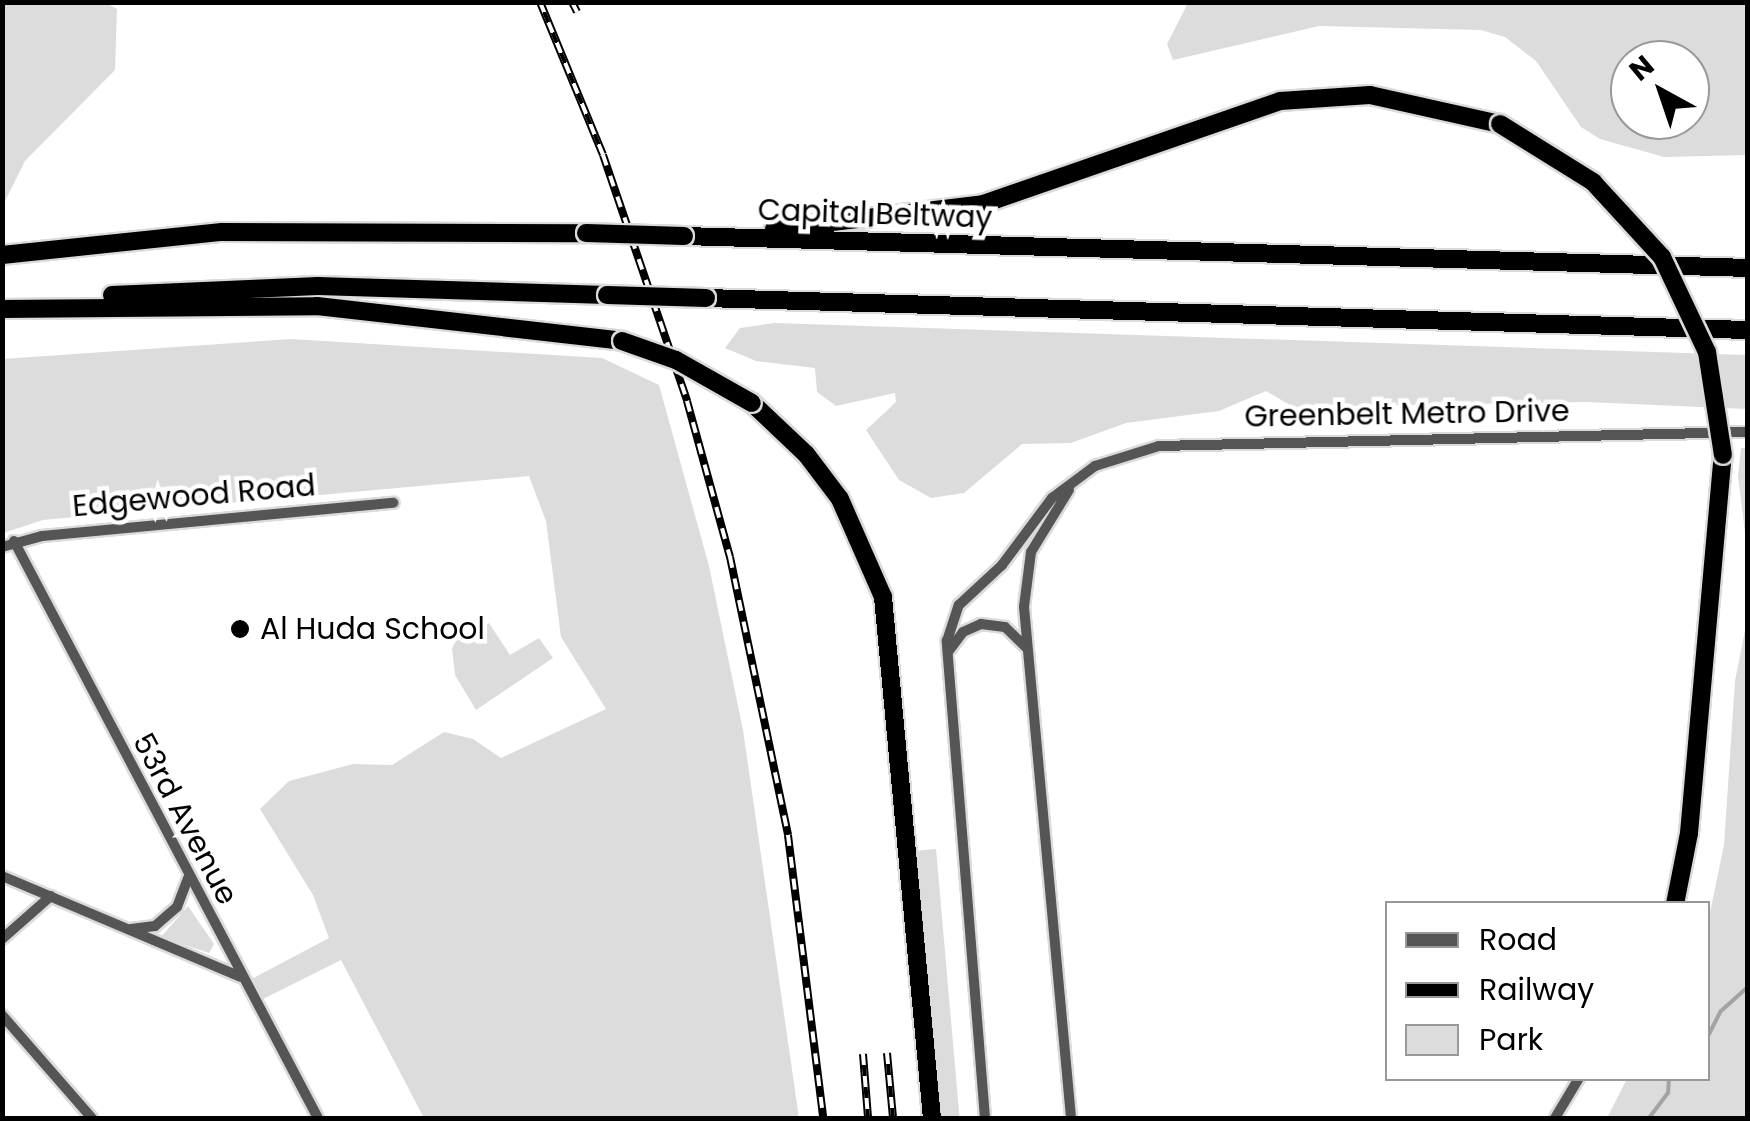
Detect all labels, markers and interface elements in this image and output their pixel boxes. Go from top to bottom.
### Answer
north arrow [1610,40,1710,140]
text: N [1621,46,1662,90]
street label: Capital Beltway [757,192,993,236]
street label: Greenbelt Metro Drive [1244,393,1570,435]
street label: Edgewood Road [71,467,317,525]
place label: Al Huda School [260,611,485,647]
marker: Al Huda School [229,618,251,640]
street label: 53rd Avenue [125,727,245,911]
legend [1385,901,1710,1081]
text: Road [1479,918,1557,961]
text: Railway [1479,968,1594,1011]
text: Park [1479,1018,1543,1061]

